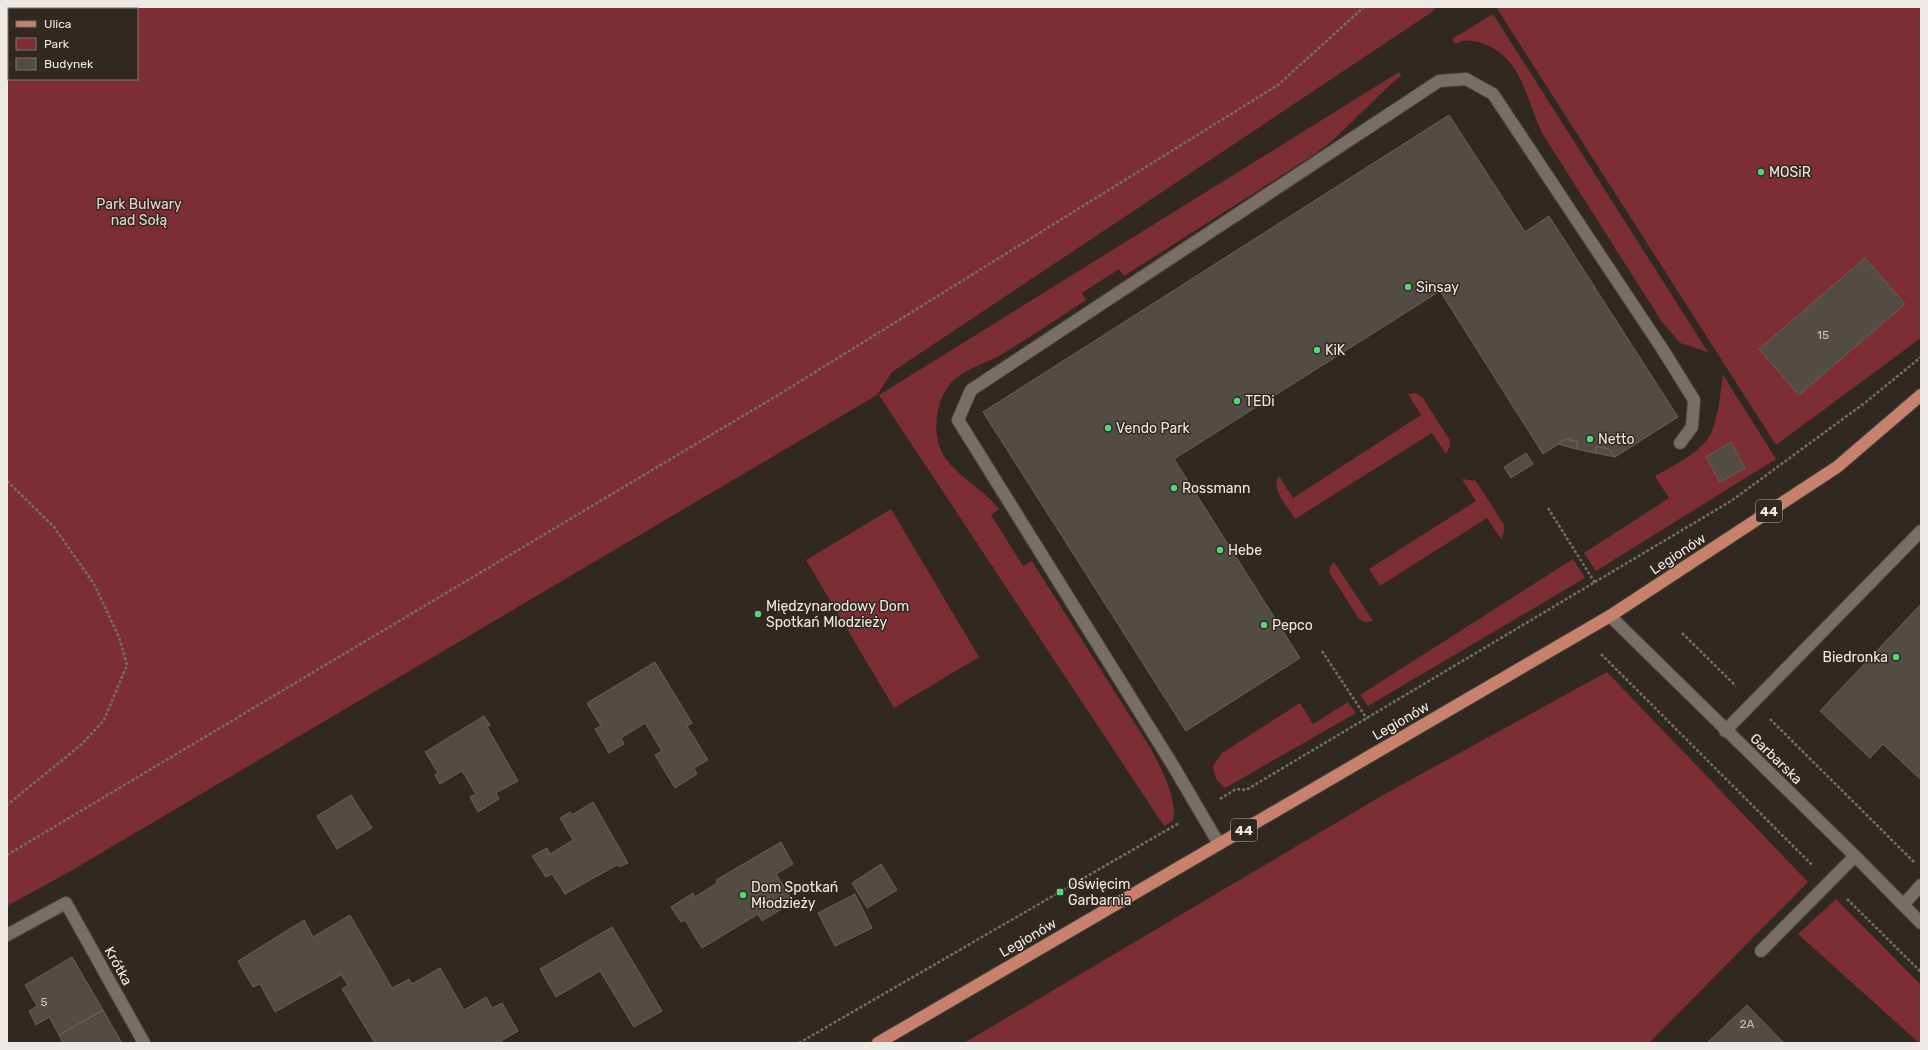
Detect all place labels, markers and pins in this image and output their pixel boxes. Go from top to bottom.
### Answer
place label: MOSiR [1769,164,1811,181]
marker: MOSiR [1756,167,1766,177]
place label: Sinsay [1416,279,1459,296]
marker: Sinsay [1403,282,1413,292]
place label: KiK [1325,342,1346,359]
marker: KiK [1312,345,1322,355]
place label: TEDi [1245,393,1275,410]
marker: TEDi [1232,396,1242,406]
place label: Vendo Park [1116,420,1190,437]
marker: Vendo Park [1103,423,1113,433]
place label: Netto [1598,431,1635,448]
marker: Netto [1585,434,1595,444]
place label: Rossmann [1182,480,1251,497]
marker: Rossmann [1169,483,1179,493]
place label: Hebe [1228,542,1262,559]
marker: Hebe [1215,545,1225,555]
place label: Międzynarodowy Dom Spotkań Mlodzieży [766,598,909,631]
marker: Międzynarodowy Dom Spotkań Mlodzieży [753,609,763,619]
place label: Pepco [1272,617,1313,634]
marker: Pepco [1259,620,1269,630]
place label: Biedronka [1823,649,1888,666]
marker: Biedronka [1891,652,1901,662]
place label: Oświęcim Garbarnia [1068,876,1132,909]
place label: Dom Spotkań Młodzieży [751,879,838,912]
marker: Oświęcim Garbarnia [1055,887,1065,897]
marker: Dom Spotkań Młodzieży [738,890,748,900]

